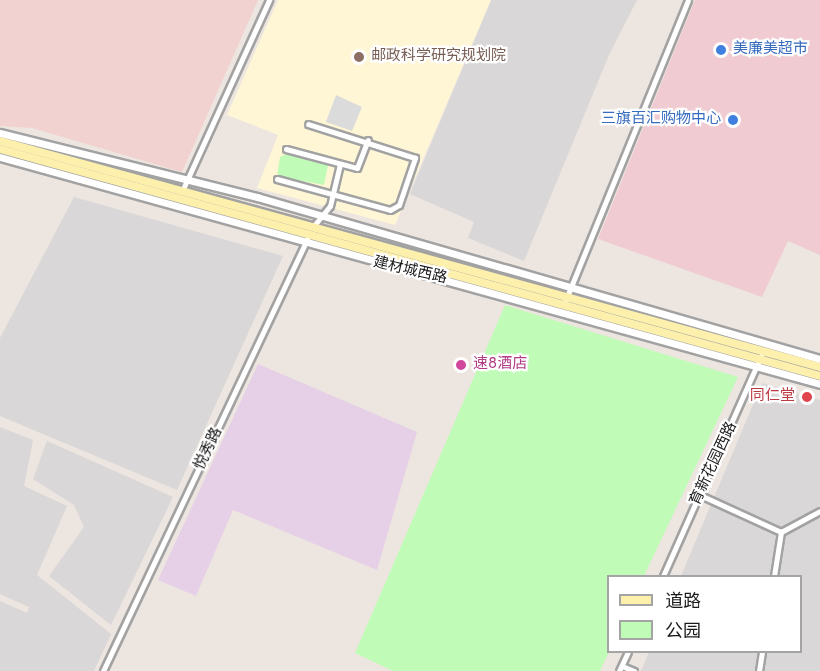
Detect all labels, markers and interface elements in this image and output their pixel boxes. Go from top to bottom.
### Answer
place label: 美廉美超市 [733,41,808,59]
marker: 美廉美超市 [714,43,728,57]
place label: 邮政科学研究规划院 [371,48,506,66]
marker: 邮政科学研究规划院 [352,50,366,64]
place label: 三旗百汇购物中心 [601,111,721,129]
marker: 三旗百汇购物中心 [726,113,740,127]
street label: 建材城西路 [371,254,449,288]
place label: 速8酒店 [473,356,527,374]
marker: 速8酒店 [454,358,468,372]
place label: 同仁堂 [750,388,795,406]
marker: 同仁堂 [800,390,814,404]
street label: 育新花园西路 [687,419,741,509]
street label: 悦秀路 [191,425,227,473]
legend [607,575,802,653]
text: 道路 [665,591,701,614]
text: 公园 [665,621,701,644]

